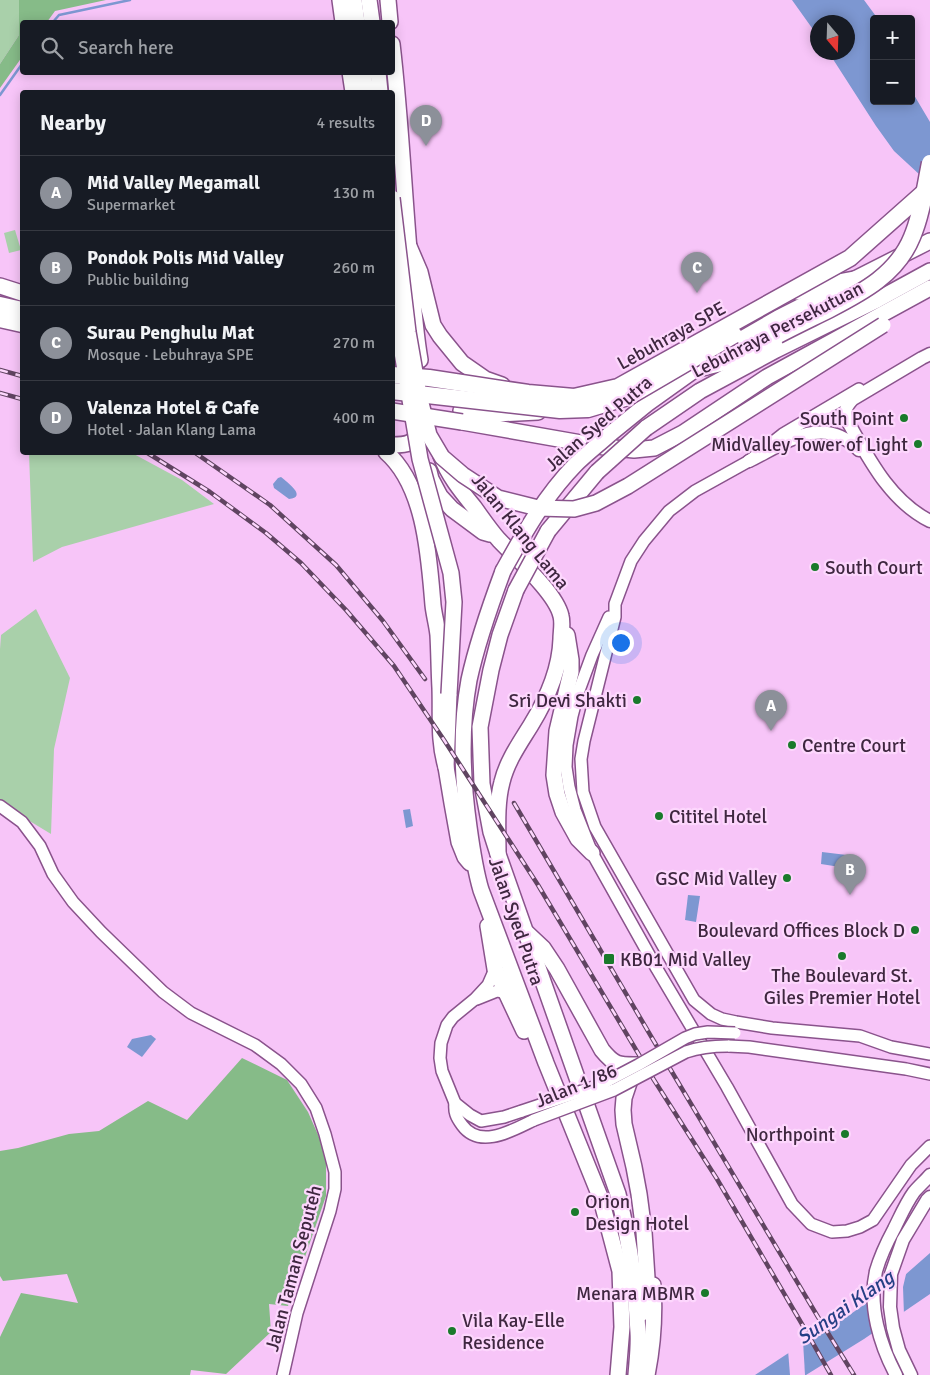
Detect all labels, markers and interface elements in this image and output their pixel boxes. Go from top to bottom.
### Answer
north arrow [810,15,855,60]
map controls [870,15,915,105]
button: + [870,15,915,60]
search box [20,20,395,75]
icon: search [38,34,66,62]
text: Search here [78,36,174,60]
button: − [870,60,915,105]
pin: D [410,105,442,146]
text: Nearby [40,110,106,136]
text: 4 results [316,113,375,133]
text: Mid Valley Megamall [87,171,260,195]
text: A [51,183,61,203]
text: 130 m [333,183,375,203]
text: Supermarket [87,195,175,215]
text: Pondok Polis Mid Valley [87,246,284,270]
pin: C [681,252,713,293]
text: B [51,258,61,278]
text: 260 m [333,258,375,278]
text: Public building [87,270,189,290]
street label: Lebuhraya Persekutuan [688,276,867,384]
street label: Lebuhraya SPE [613,296,730,376]
text: Surau Penghulu Mat [87,321,254,345]
text: C [51,333,61,353]
text: 270 m [333,333,375,353]
text: Mosque · Lebuhraya SPE [87,345,254,365]
street label: Jalan Syed Putra [540,371,657,477]
text: Valenza Hotel & Cafe [87,396,259,420]
place label: South Point [800,407,894,431]
text: D [51,408,61,428]
text: 400 m [333,408,375,428]
marker: South Point [898,412,910,424]
text: Hotel · Jalan Klang Lama [87,420,256,440]
place label: MidValley Tower of Light [711,433,908,457]
marker: MidValley Tower of Light [912,438,924,450]
street label: Jalan Klang Lama [466,469,574,595]
place label: South Court [825,556,923,580]
marker: South Court [809,561,821,573]
your location [608,630,634,656]
place label: Sri Devi Shakti [508,689,627,713]
pin: A [755,690,787,731]
marker: Sri Devi Shakti [631,694,643,706]
place label: Centre Court [802,734,906,758]
marker: Centre Court [786,739,798,751]
place label: Cititel Hotel [669,805,767,829]
marker: Cititel Hotel [653,810,665,822]
street label: Jalan Syed Putra [483,854,549,989]
pin: B [834,854,866,895]
place label: GSC Mid Valley [655,867,777,891]
marker: GSC Mid Valley [781,872,793,884]
place label: Boulevard Offices Block D [697,919,905,943]
marker: Boulevard Offices Block D [909,924,921,936]
place label: KB01 Mid Valley [620,948,751,972]
marker: The Boulevard St. Giles Premier Hotel [836,950,848,962]
marker: KB01 Mid Valley [602,952,616,966]
place label: The Boulevard St. Giles Premier Hotel [764,964,920,1010]
street label: Jalan 1/86 [532,1059,621,1113]
place label: Northpoint [746,1123,835,1147]
marker: Northpoint [839,1128,851,1140]
street label: Jalan Taman Seputeh [260,1182,328,1354]
place label: Orion Design Hotel [585,1190,689,1236]
marker: Orion Design Hotel [569,1206,581,1218]
water label: Sungai Klang [792,1264,900,1350]
place label: Menara MBMR [576,1282,695,1306]
marker: Menara MBMR [699,1287,711,1299]
place label: Vila Kay-Elle Residence [462,1309,565,1355]
marker: Vila Kay-Elle Residence [446,1325,458,1337]

